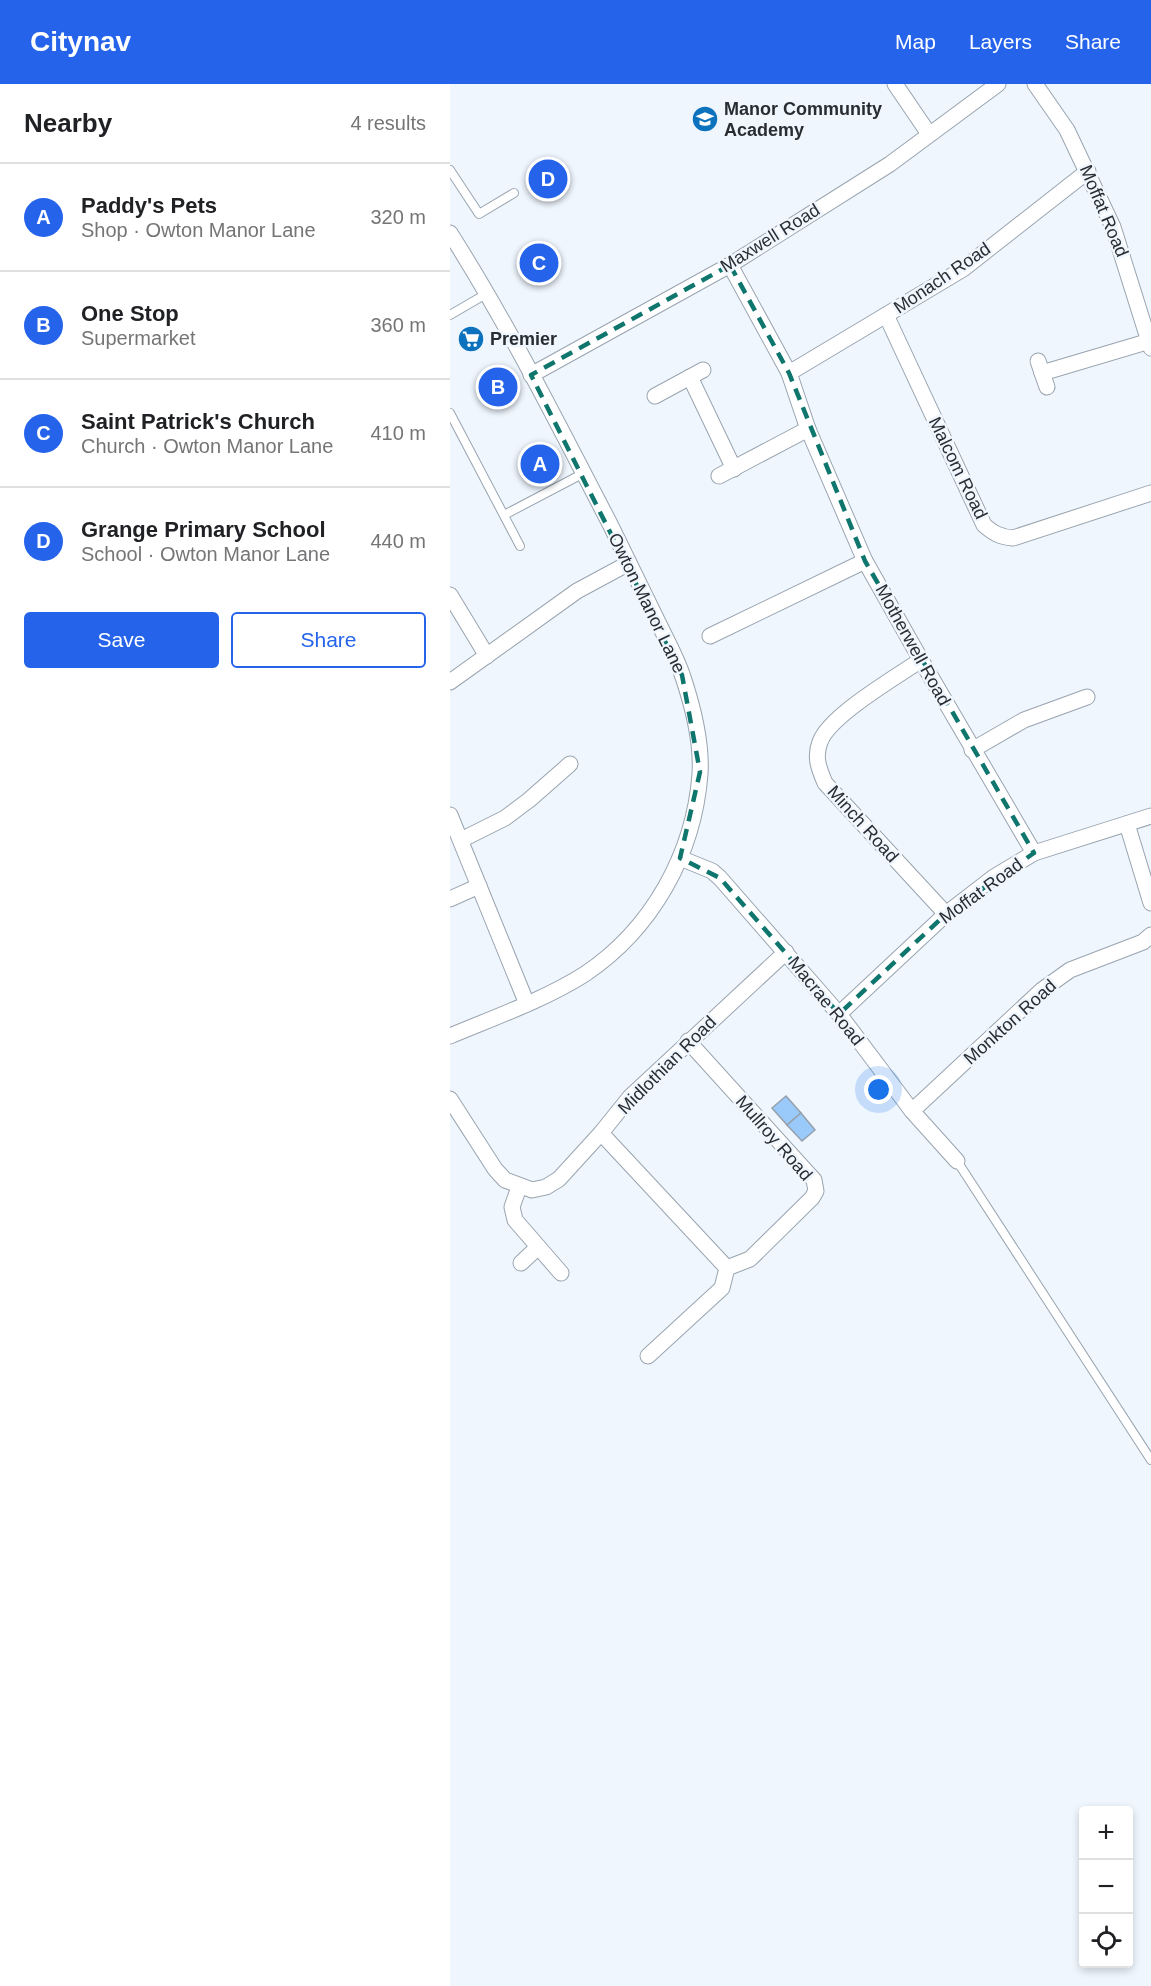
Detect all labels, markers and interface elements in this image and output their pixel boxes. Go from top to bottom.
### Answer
text: Citynav [30,26,131,57]
text: Map [895,30,936,53]
text: Layers [969,30,1032,53]
text: Share [1065,30,1121,53]
place label: Manor Community Academy [724,99,882,140]
school or university icon: Manor Community Academy [690,104,720,134]
text: Nearby [24,108,112,138]
text: 4 results [350,112,426,134]
pin: D [528,156,568,202]
street label: Moffat Road [1076,162,1132,260]
text: Paddy's Pets [81,193,217,218]
street label: Maxwell Road [717,200,823,276]
text: A [36,206,51,228]
text: 320 m [370,206,426,228]
text: Shop · Owton Manor Lane [81,219,316,241]
street label: Monach Road [890,238,994,318]
pin: C [520,240,559,285]
text: One Stop [81,301,179,326]
text: B [36,314,51,336]
text: 360 m [370,314,426,336]
supermarket icon: Premier [456,324,486,354]
text: Supermarket [81,327,196,349]
place label: Premier [490,329,557,349]
pin: B [478,364,518,410]
text: Saint Patrick's Church [81,409,315,434]
street label: Malcom Road [925,414,991,522]
text: C [36,422,51,444]
text: 410 m [370,422,426,444]
text: Church · Owton Manor Lane [81,435,333,457]
pin: A [520,442,560,487]
text: Grange Primary School [81,517,326,542]
text: D [36,530,51,552]
text: 440 m [370,530,426,552]
street label: Owton Manor Lane [604,530,690,676]
text: School · Owton Manor Lane [81,543,330,565]
street label: Motherwell Road [872,581,954,709]
button: Save [24,612,219,668]
button: Share [231,612,426,668]
street label: Minch Road [823,782,903,866]
street label: Moffat Road [936,854,1026,928]
street label: Macrae Road [784,953,868,1049]
street label: Monkton Road [960,975,1060,1069]
street label: Midlothian Road [614,1012,720,1118]
your location [864,1075,893,1104]
street label: Mullroy Road [732,1091,816,1185]
map controls [1079,1806,1133,1968]
button: + [1079,1806,1133,1860]
button: − [1079,1860,1133,1914]
button: locate [1079,1914,1133,1968]

